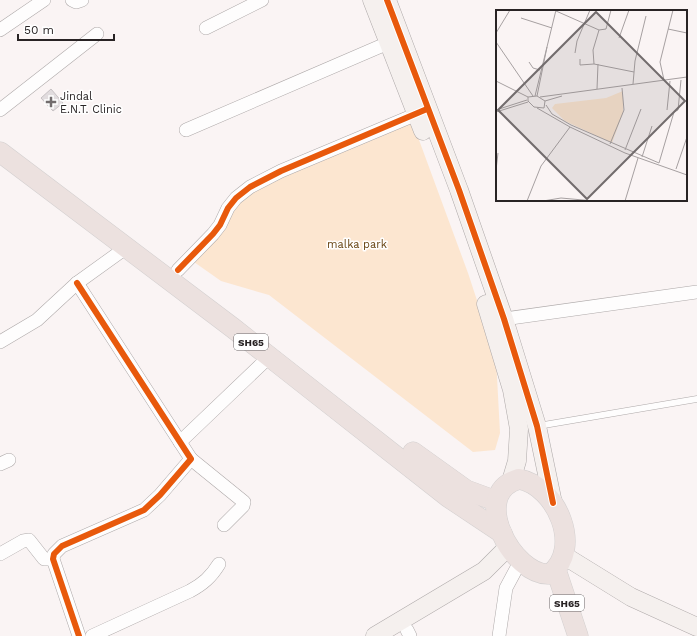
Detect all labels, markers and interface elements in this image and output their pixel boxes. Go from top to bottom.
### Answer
inset map [496,10,687,201]
scale bar [18,16,114,42]
text: 50 m [24,23,54,37]
place label: Jindal E.N.T. Clinic [60,90,122,116]
marker: Jindal E.N.T. Clinic [45,96,57,108]
park label: malka park [327,238,387,251]
road number: SH65 [234,334,268,350]
road number: SH65 [550,595,584,611]

